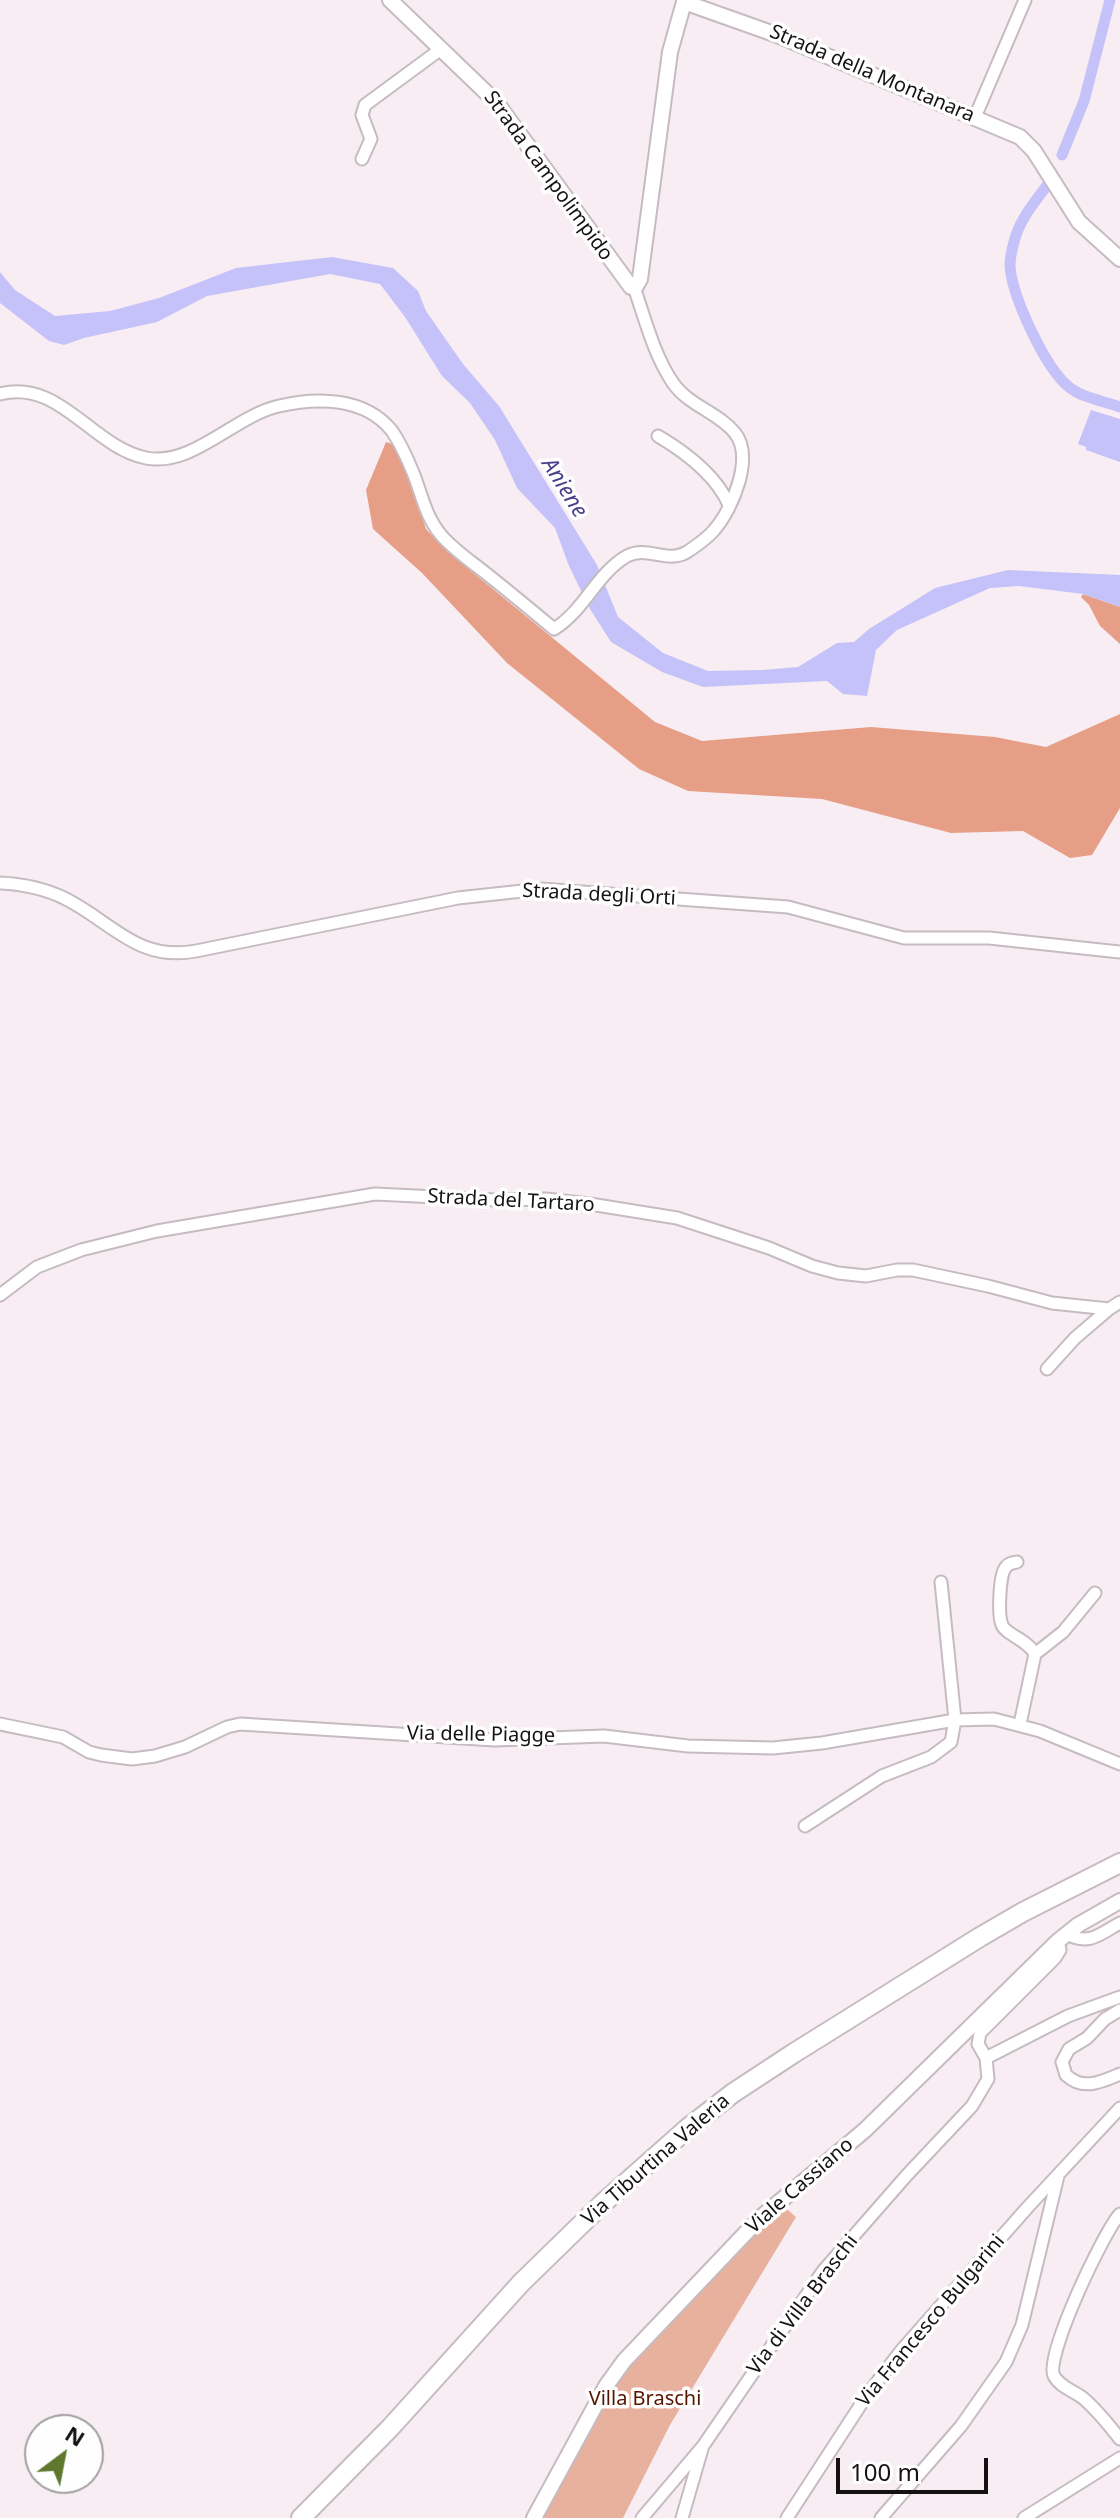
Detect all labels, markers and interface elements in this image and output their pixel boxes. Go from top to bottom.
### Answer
street label: Strada della Montanara [766,20,978,128]
street label: Strada Campolimpido [478,86,618,266]
water label: Aniene [535,453,593,523]
street label: Strada degli Orti [522,879,676,911]
street label: Strada del Tartaro [427,1185,595,1217]
street label: Via delle Piagge [407,1722,555,1748]
street label: Via Tiburtina Valeria [577,2089,735,2231]
street label: Viale Cassiano [742,2133,858,2239]
street label: Via di Villa Braschi [743,2230,863,2380]
street label: Via Francesco Bulgarini [852,2230,1010,2412]
park label: Villa Braschi [589,2387,701,2411]
north arrow [24,2414,104,2494]
text: N [60,2418,91,2453]
scale bar [840,2442,992,2492]
text: 100 m [850,2455,920,2488]

